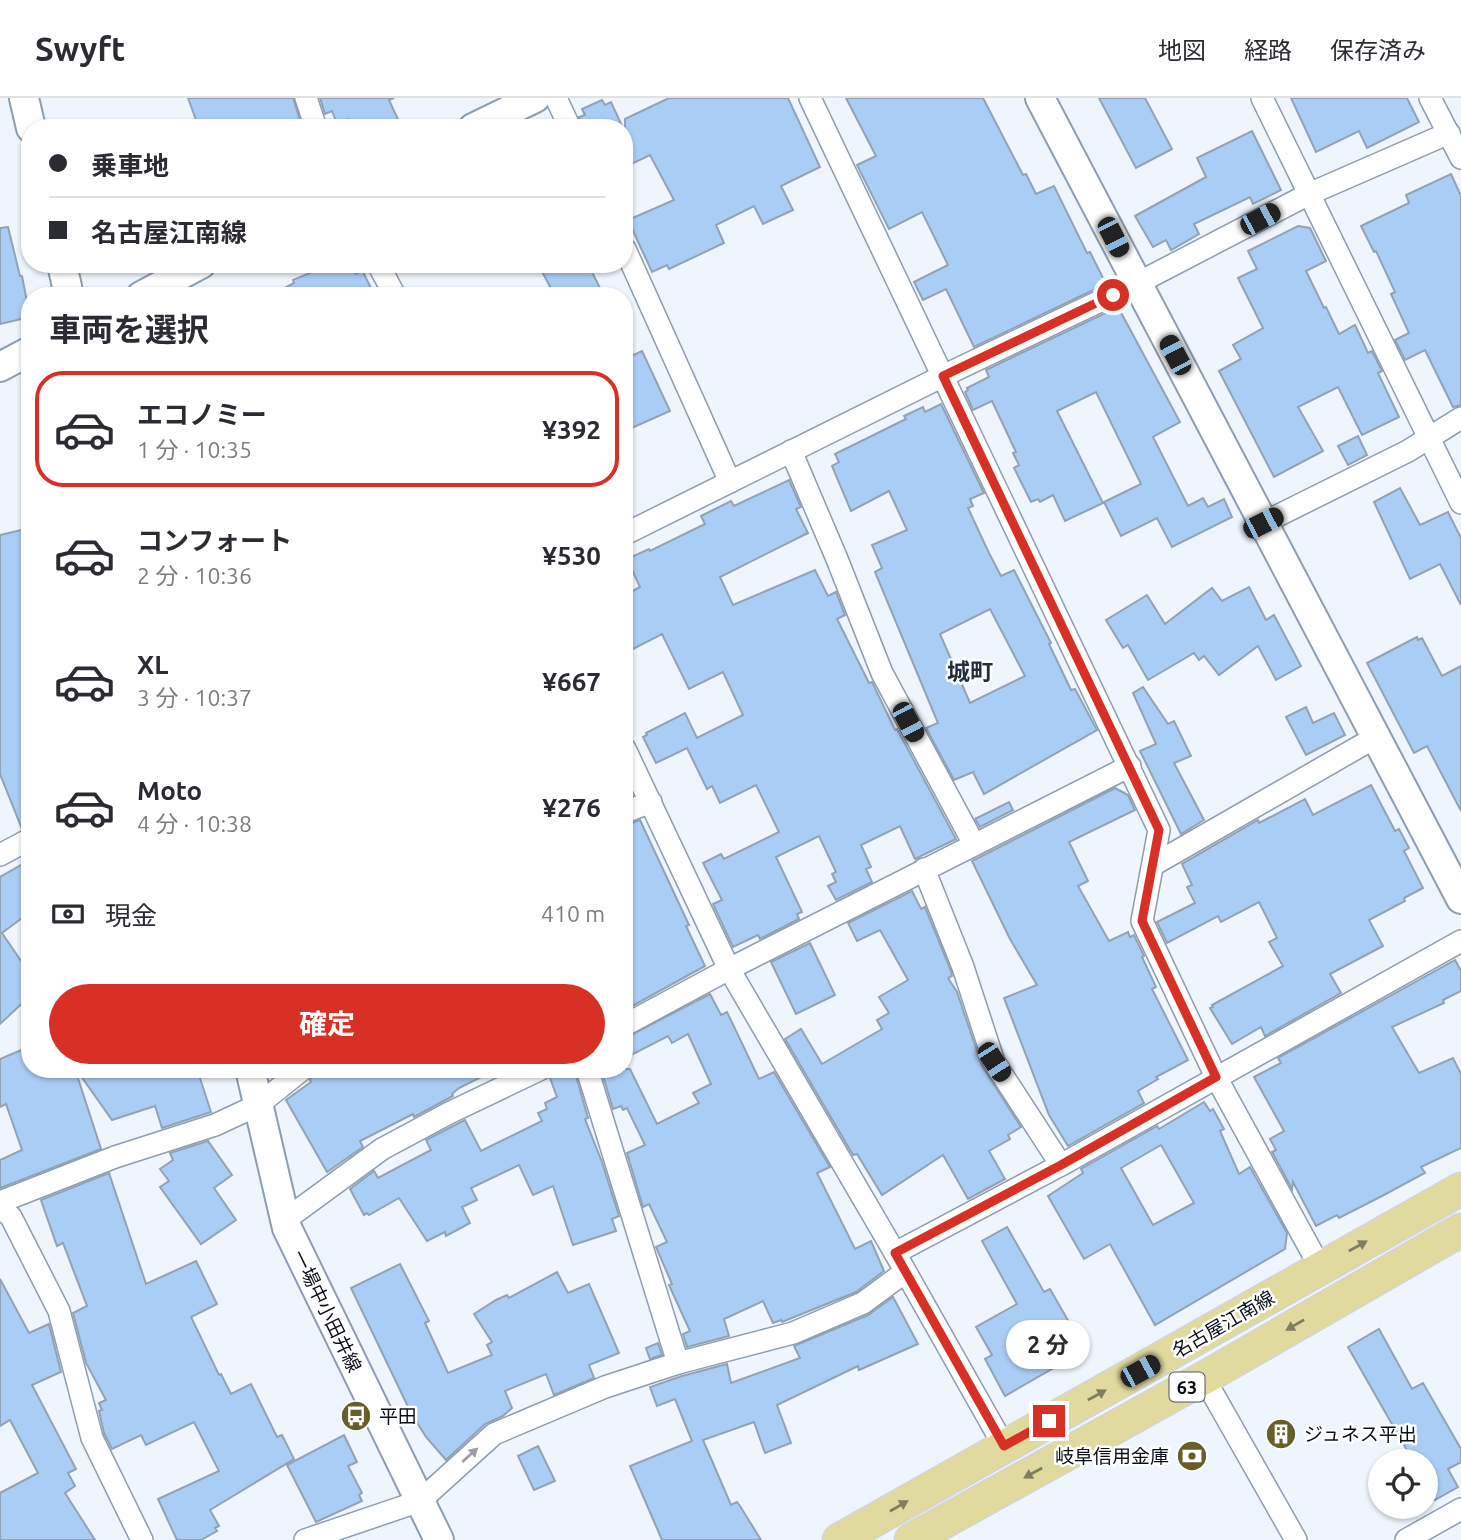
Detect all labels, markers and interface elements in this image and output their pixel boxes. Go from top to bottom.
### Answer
text: Swyft [35,30,125,67]
text: 地図 [1158,37,1206,64]
text: 経路 [1244,37,1292,64]
text: 保存済み [1330,37,1426,64]
text: 乗車地 [91,151,169,180]
car [1237,200,1284,238]
car [1095,214,1132,260]
text: 名古屋江南線 [91,218,247,247]
route start [1097,279,1129,311]
text: 車両を選択 [49,311,209,347]
car [1156,332,1195,378]
icon: car [53,398,116,461]
text: エコノミー [137,400,267,429]
text: ¥392 [542,415,601,444]
text: 1 分 · 10:35 [137,437,252,462]
car [1240,504,1287,542]
icon: car [53,524,116,587]
text: コンフォート [137,526,292,555]
text: ¥530 [542,541,601,570]
text: 2 分 · 10:36 [137,563,252,588]
icon: car [53,650,116,713]
text: XL [137,650,168,679]
district label: 城町 [947,659,993,684]
text: ¥667 [542,667,601,696]
text: 3 分 · 10:37 [137,685,252,710]
car [889,699,928,745]
icon: car [53,776,116,839]
text: Moto [137,776,202,805]
text: ¥276 [542,793,601,822]
text: 4 分 · 10:38 [137,811,252,836]
icon: cash [49,895,87,933]
text: 現金 [105,901,157,930]
text: 410 m [541,901,605,926]
button: 確定 [49,984,605,1064]
car [974,1039,1015,1085]
one-way arrow [1349,1240,1368,1252]
street label: 一場中小田井線 [288,1246,366,1376]
street label: 名古屋江南線 [1168,1286,1278,1362]
one-way arrow [1286,1319,1305,1331]
callout: 2 分 [1007,1320,1091,1368]
text: 2 分 [1027,1332,1069,1357]
car [1117,1352,1164,1390]
road number: 63 [1170,1372,1204,1402]
one-way arrow [1087,1389,1107,1401]
bus stop icon: 平田 [339,1399,373,1433]
place label: 平田 [379,1405,417,1427]
route end [1033,1405,1065,1437]
building icon: ジュネス平出 [1264,1417,1298,1451]
place label: ジュネス平出 [1304,1423,1417,1445]
bank icon: 岐阜信用金庫 [1175,1439,1209,1473]
place label: 岐阜信用金庫 [1055,1445,1169,1467]
one-way arrow [461,1447,479,1463]
map controls [1368,1449,1438,1519]
button: locate [1368,1449,1438,1519]
one-way arrow [1023,1467,1043,1479]
one-way arrow [889,1500,908,1512]

